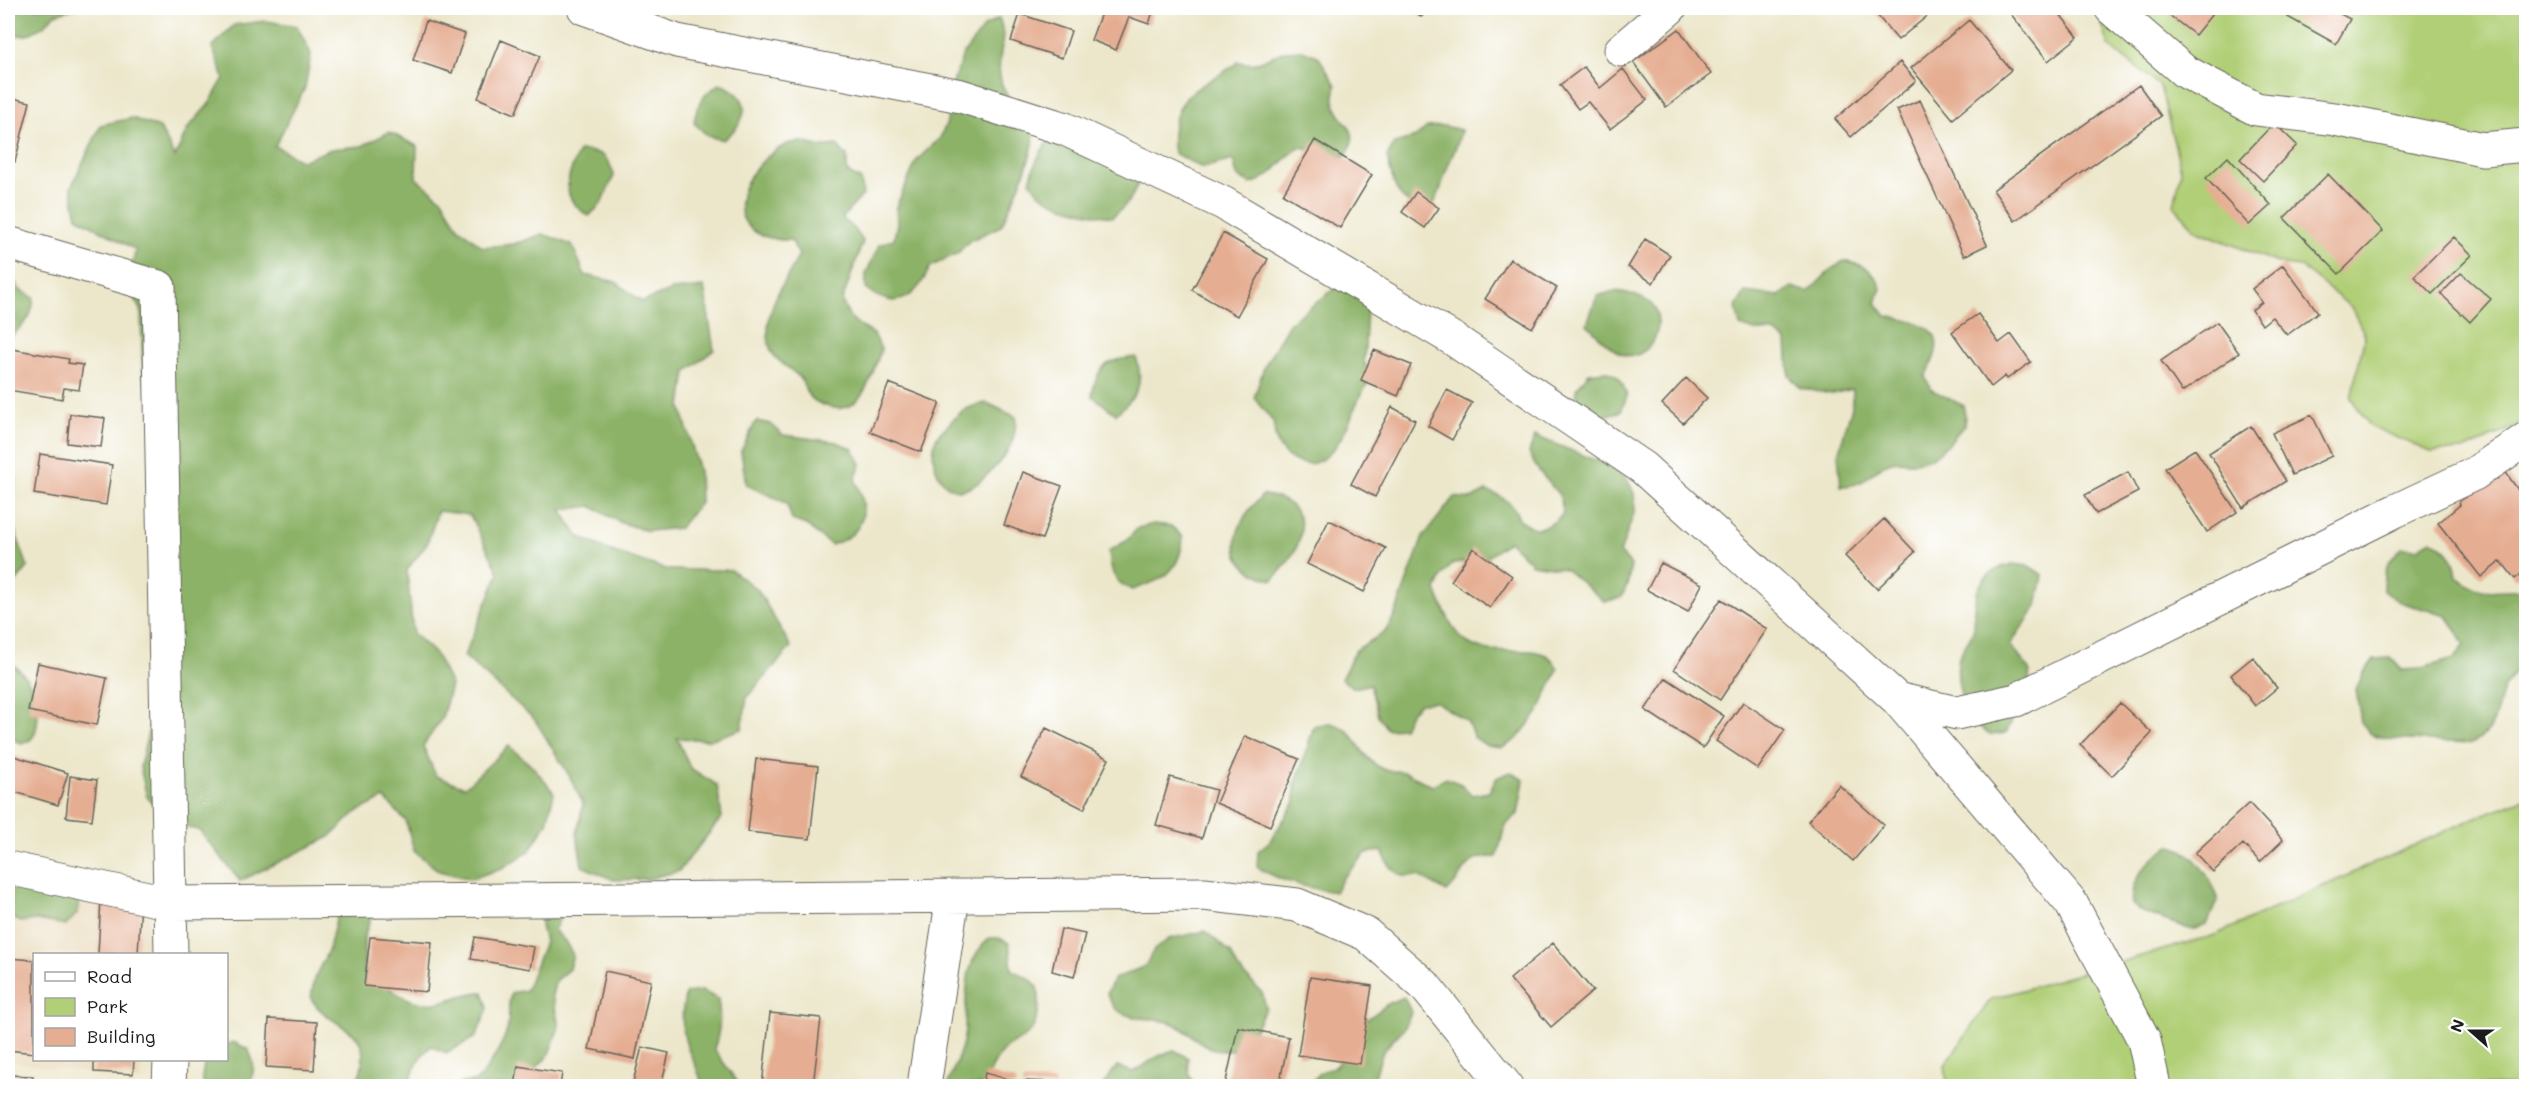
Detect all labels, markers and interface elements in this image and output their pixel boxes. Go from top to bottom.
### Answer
legend [33,953,228,1061]
text: Road [87,964,132,988]
text: Park [87,994,128,1018]
north arrow [2441,1001,2501,1061]
text: N [2445,1016,2469,1035]
text: Building [87,1024,155,1048]

